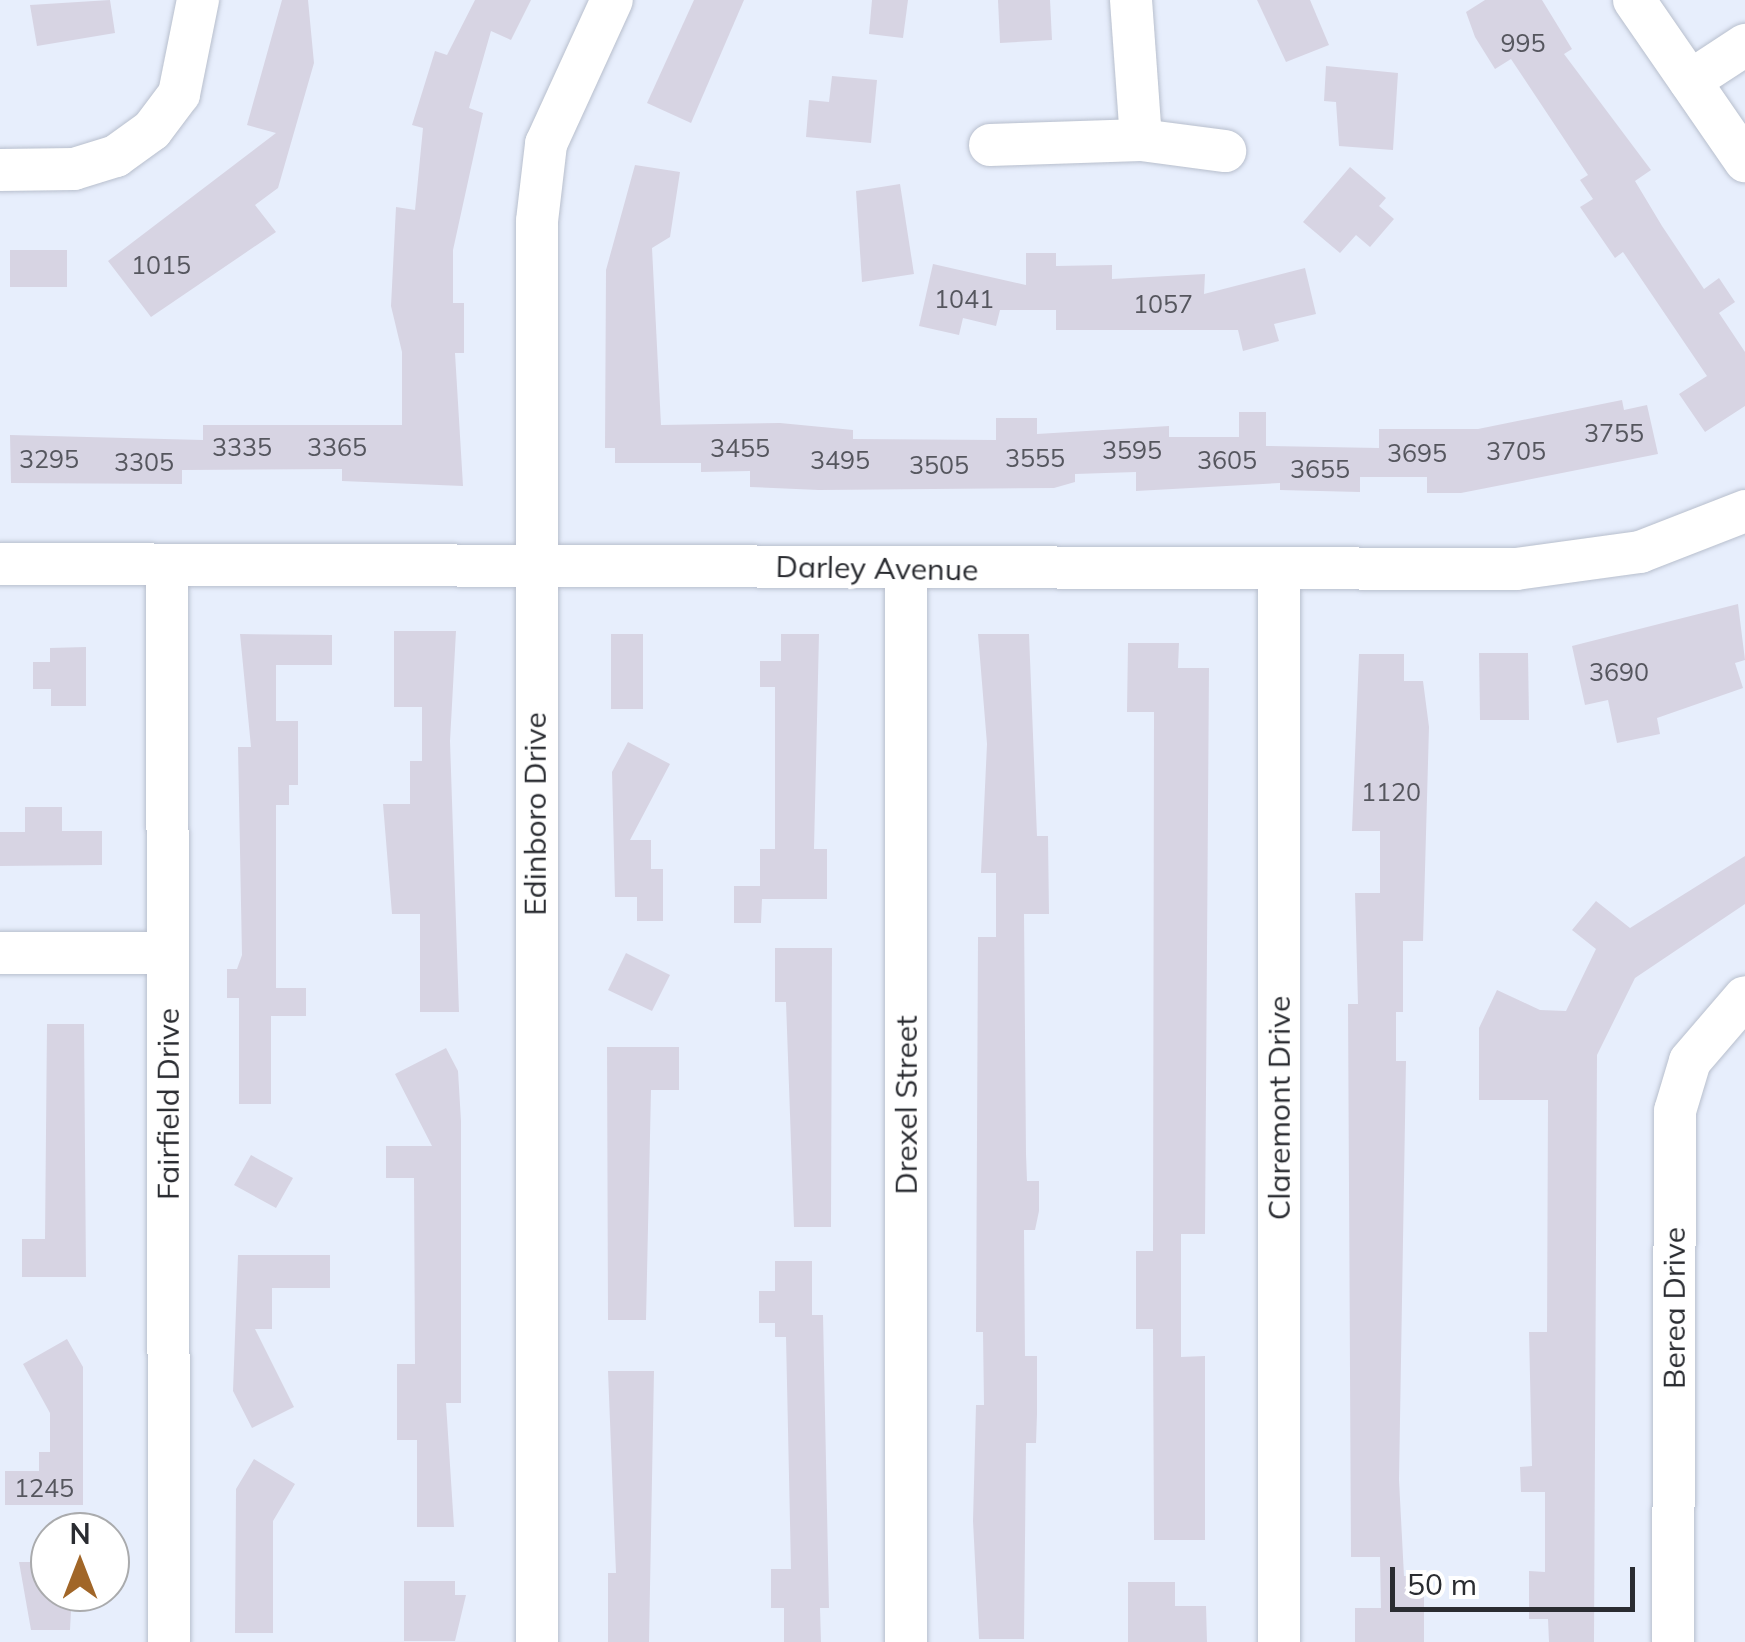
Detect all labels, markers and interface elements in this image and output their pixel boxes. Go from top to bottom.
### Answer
house number: 995 [1501,28,1545,58]
house number: 1015 [131,250,191,280]
house number: 1041 [934,284,994,314]
house number: 1057 [1133,289,1193,319]
house number: 3755 [1584,418,1644,448]
house number: 3335 [212,432,272,462]
house number: 3365 [307,432,367,462]
house number: 3455 [710,433,770,463]
house number: 3595 [1102,435,1162,465]
house number: 3705 [1486,436,1546,466]
house number: 3695 [1387,438,1447,468]
house number: 3555 [1005,443,1065,473]
house number: 3295 [19,444,79,474]
house number: 3495 [810,445,870,475]
house number: 3605 [1197,445,1257,475]
house number: 3305 [114,447,174,477]
house number: 3505 [909,450,969,480]
house number: 3655 [1290,454,1350,484]
street label: Darley Avenue [775,548,979,588]
house number: 3690 [1589,657,1649,687]
street label: Edinboro Drive [517,712,553,916]
house number: 1120 [1361,777,1421,807]
street label: Claremont Drive [1261,996,1297,1220]
street label: Fairfield Drive [150,1008,186,1200]
street label: Drexel Street [888,1015,924,1195]
street label: Berea Drive [1656,1227,1692,1389]
house number: 1245 [14,1473,74,1503]
north arrow [30,1512,130,1612]
text: N [69,1516,91,1551]
scale bar [1395,1547,1640,1609]
text: 50 m [1407,1565,1477,1603]

